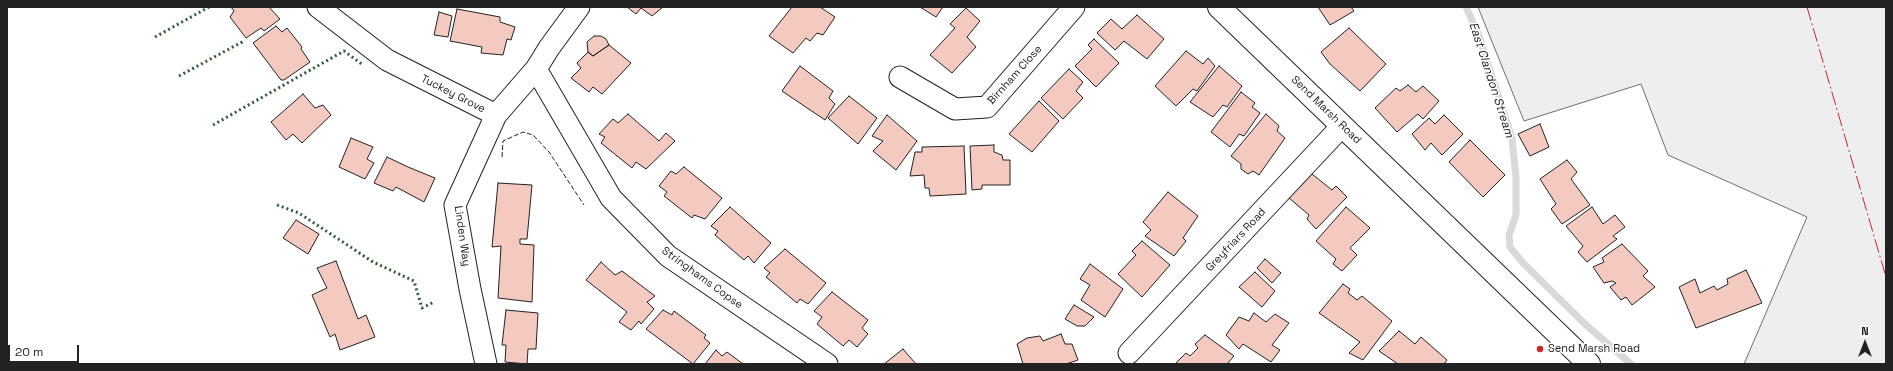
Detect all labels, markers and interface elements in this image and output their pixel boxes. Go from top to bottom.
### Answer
water label: East Clandon Stream [1466,21,1516,139]
street label: Birnham Close [985,43,1045,107]
street label: Tuckey Grove [419,72,487,116]
street label: Send Marsh Road [1288,73,1364,147]
street label: Linden Way [451,205,473,267]
street label: Greyfriars Road [1203,205,1269,275]
street label: Stringhams Copse [659,244,745,312]
north arrow [1845,323,1885,363]
text: N [1861,324,1869,338]
scale bar [10,337,81,363]
place label: Send Marsh Road [1548,342,1640,356]
text: 20 m [15,344,43,360]
marker: Send Marsh Road [1535,344,1545,354]

